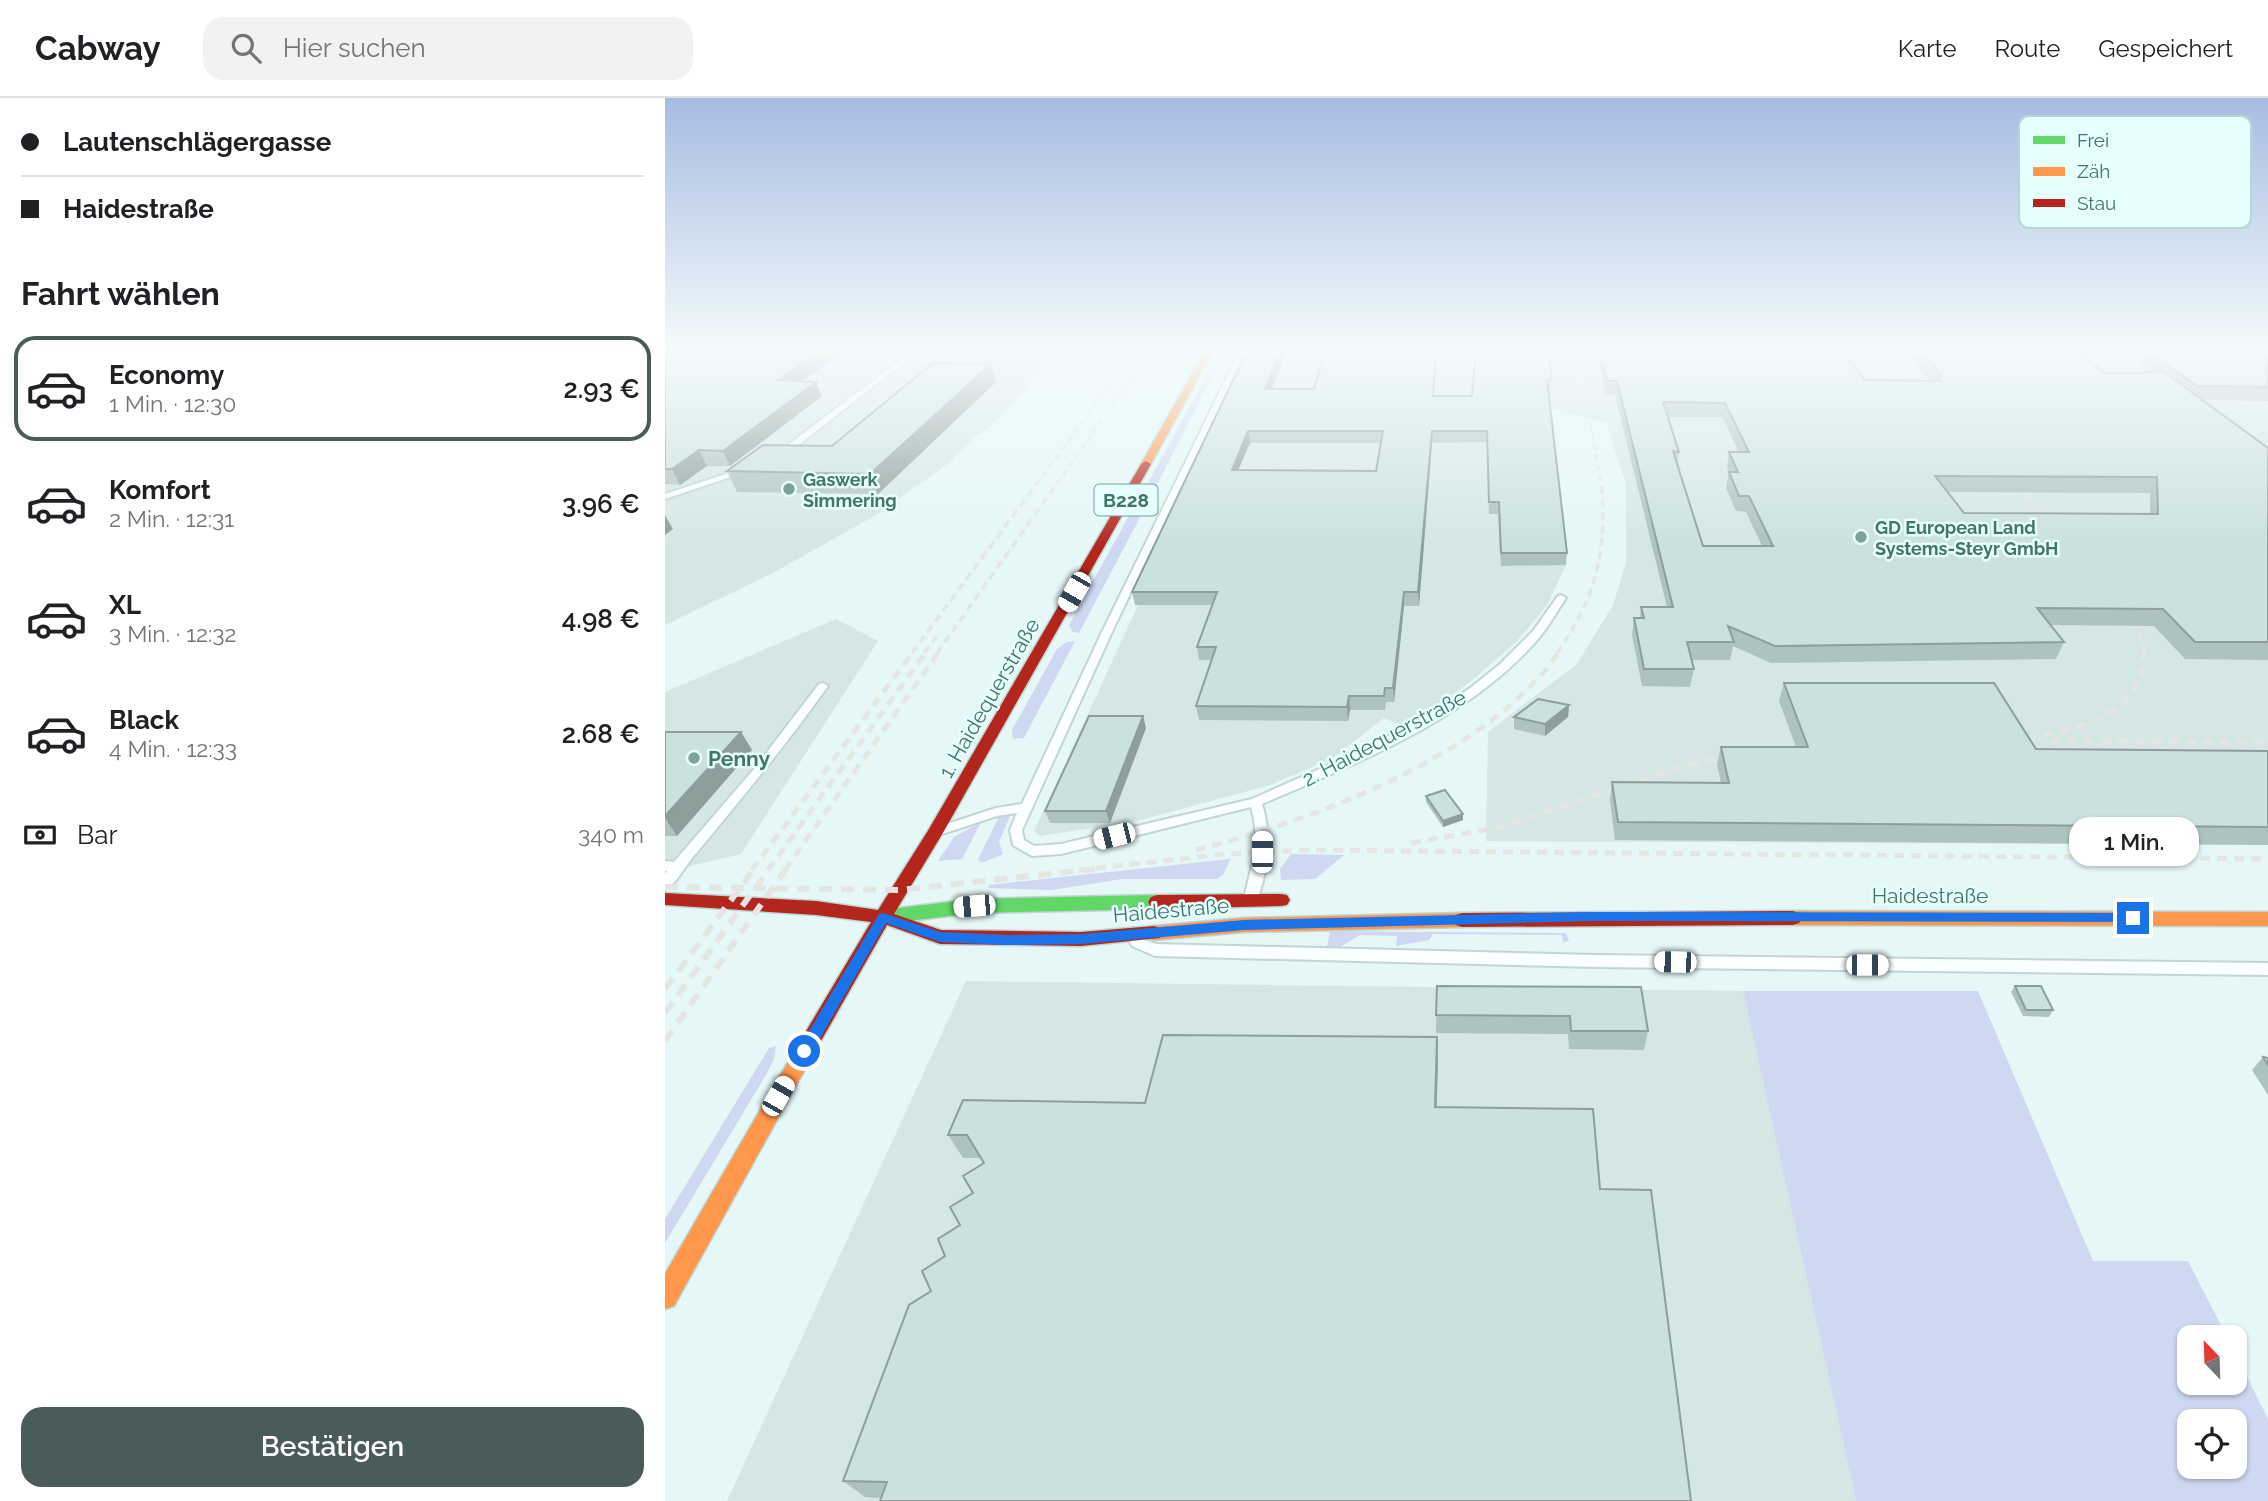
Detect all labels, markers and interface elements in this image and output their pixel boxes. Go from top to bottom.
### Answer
search box [203,17,693,80]
text: Cabway [35,29,161,68]
icon: search [227,29,265,67]
text: Hier suchen [283,33,426,63]
text: Karte [1898,34,1957,63]
text: Route [1995,34,2060,63]
text: Gespeichert [2098,34,2233,63]
legend [2019,116,2251,228]
text: Lautenschlägergasse [63,127,331,157]
text: Frei [2077,129,2109,151]
text: Zäh [2077,160,2110,182]
text: Stau [2077,192,2116,214]
text: Haidestraße [63,194,214,224]
text: Fahrt wählen [21,275,220,312]
icon: car [25,357,88,420]
text: Economy [109,360,224,390]
text: 2.93 € [563,374,640,404]
text: 1 Min. · 12:30 [109,390,236,417]
place label: Gaswerk Simmering [803,469,897,511]
icon: car [25,472,88,535]
text: Komfort [109,475,211,505]
marker: Gaswerk Simmering [781,481,797,497]
road number: B228 [1095,484,1157,516]
text: 3.96 € [562,489,640,519]
text: 2 Min. · 12:31 [109,505,234,532]
place label: GD European Land Systems-Steyr GmbH [1875,517,2058,559]
marker: GD European Land Systems-Steyr GmbH [1853,529,1869,545]
car [1055,569,1094,615]
icon: car [25,587,88,650]
text: XL [109,590,141,620]
text: 4.98 € [562,604,640,634]
street label: 1. Haidequerstraße [933,614,1045,782]
text: 3 Min. · 12:32 [109,620,237,647]
street label: 2. Haidequerstraße [1298,684,1470,792]
icon: car [25,702,88,765]
text: Black [109,705,179,735]
text: 2.68 € [562,719,640,749]
text: 4 Min. · 12:33 [109,735,237,762]
place label: Penny [708,746,771,771]
marker: Penny [686,750,702,766]
icon: cash [21,816,59,854]
callout: 1 Min. [2068,816,2198,866]
text: Bar [77,820,118,850]
text: 340 m [578,821,644,848]
car [1092,821,1137,851]
text: 1 Min. [2104,828,2164,855]
car [1252,831,1273,873]
street label: Haidestraße [1872,883,1988,908]
street label: Haidestraße [1112,892,1230,928]
car [953,894,996,918]
route end [2117,902,2149,934]
car [1654,951,1697,973]
car [1847,955,1889,976]
route start [788,1035,820,1067]
car [759,1073,798,1119]
north arrow [2177,1325,2247,1395]
map controls [2177,1325,2247,1479]
button: Bestätigen [21,1407,644,1487]
button: locate [2177,1409,2247,1479]

